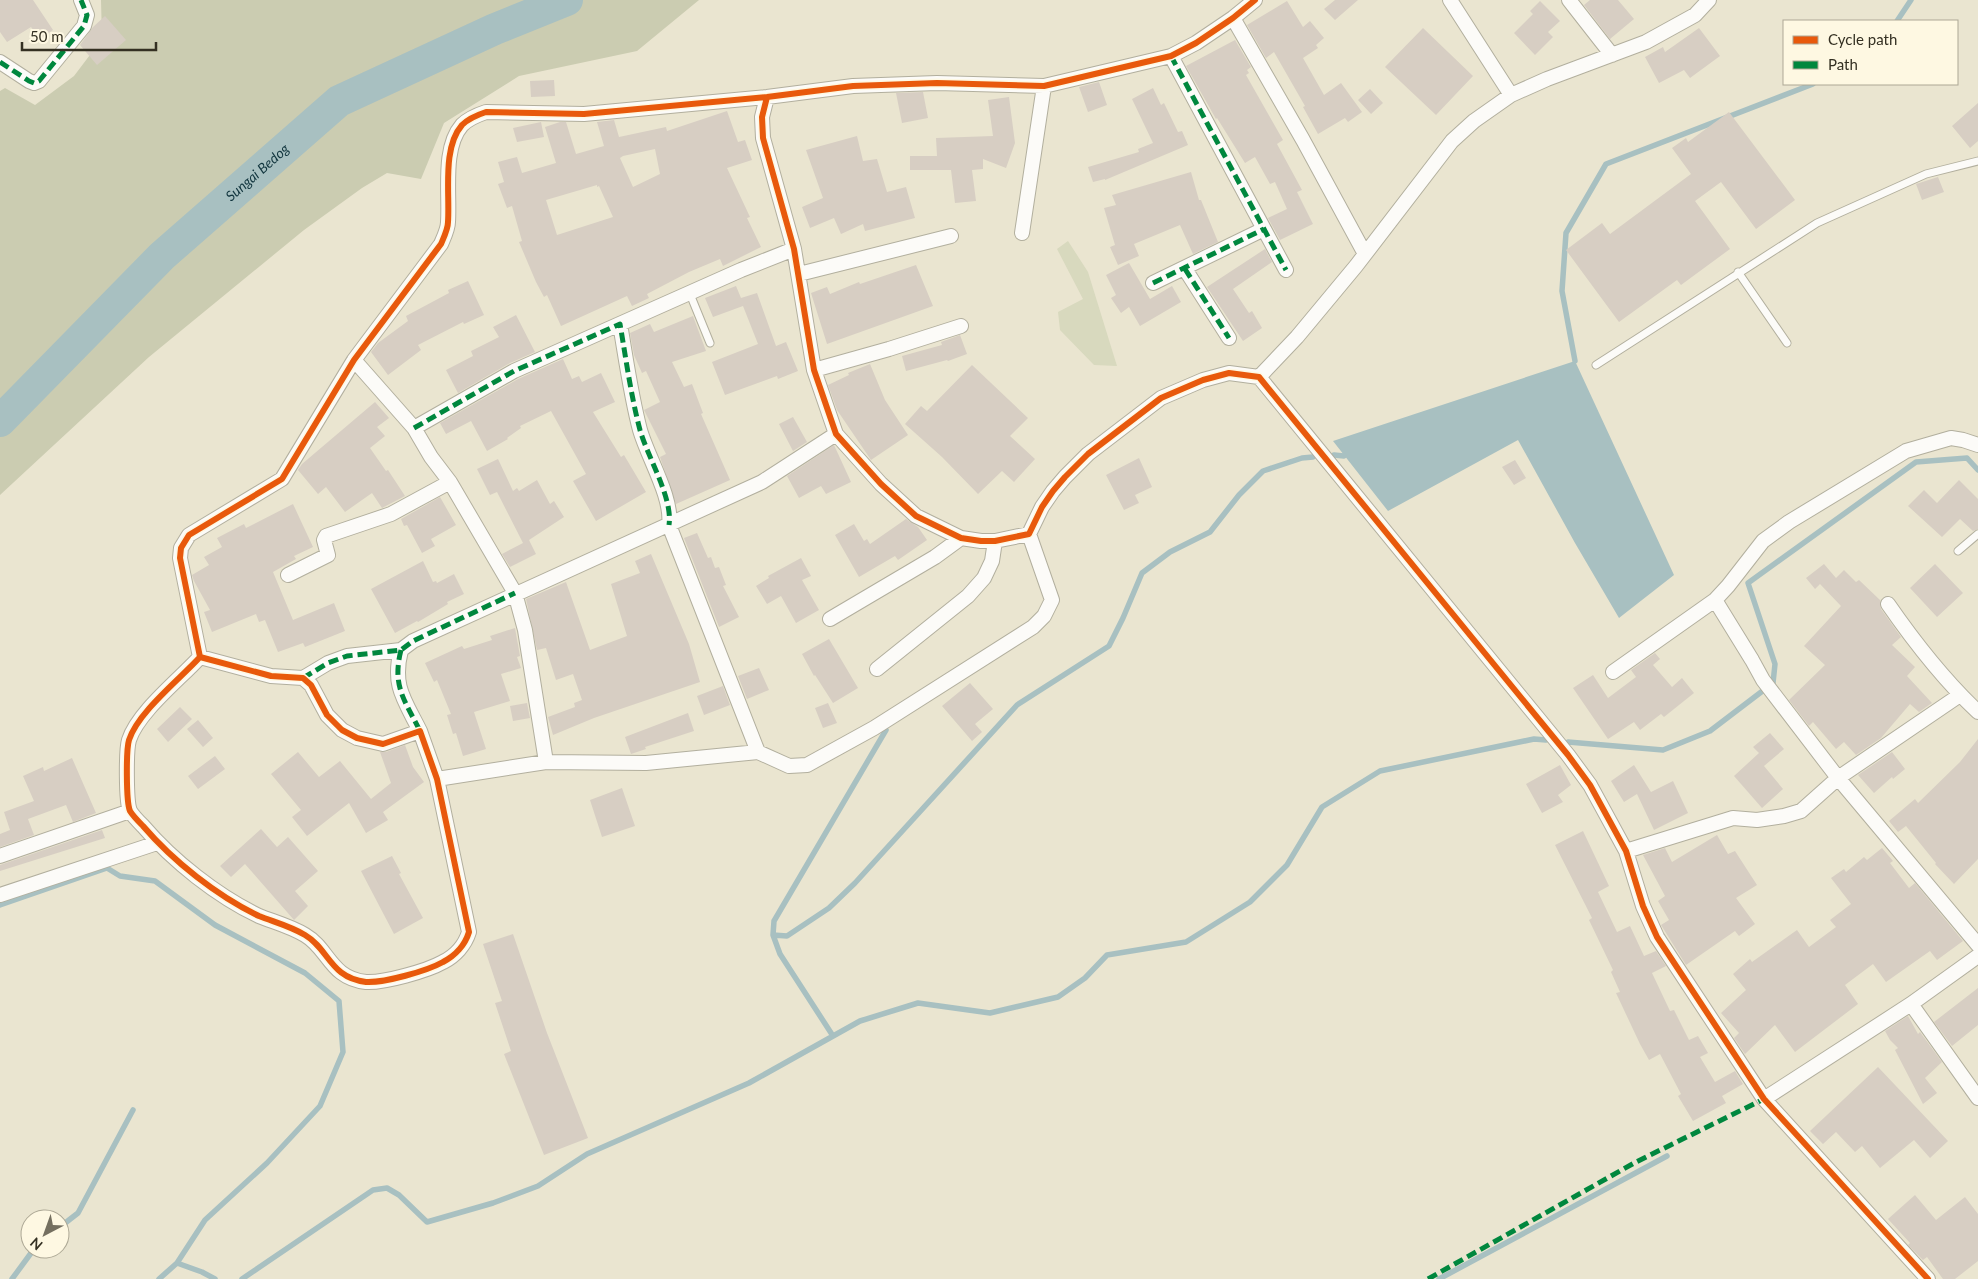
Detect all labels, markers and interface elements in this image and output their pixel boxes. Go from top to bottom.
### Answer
scale bar [22,20,156,52]
legend [1783,20,1958,85]
text: 50 m [30,27,64,45]
text: Cycle path [1828,30,1897,48]
text: Path [1828,55,1858,73]
water label: Sungai Bedog [222,140,292,204]
north arrow [20,1209,70,1259]
text: N [26,1234,46,1254]

